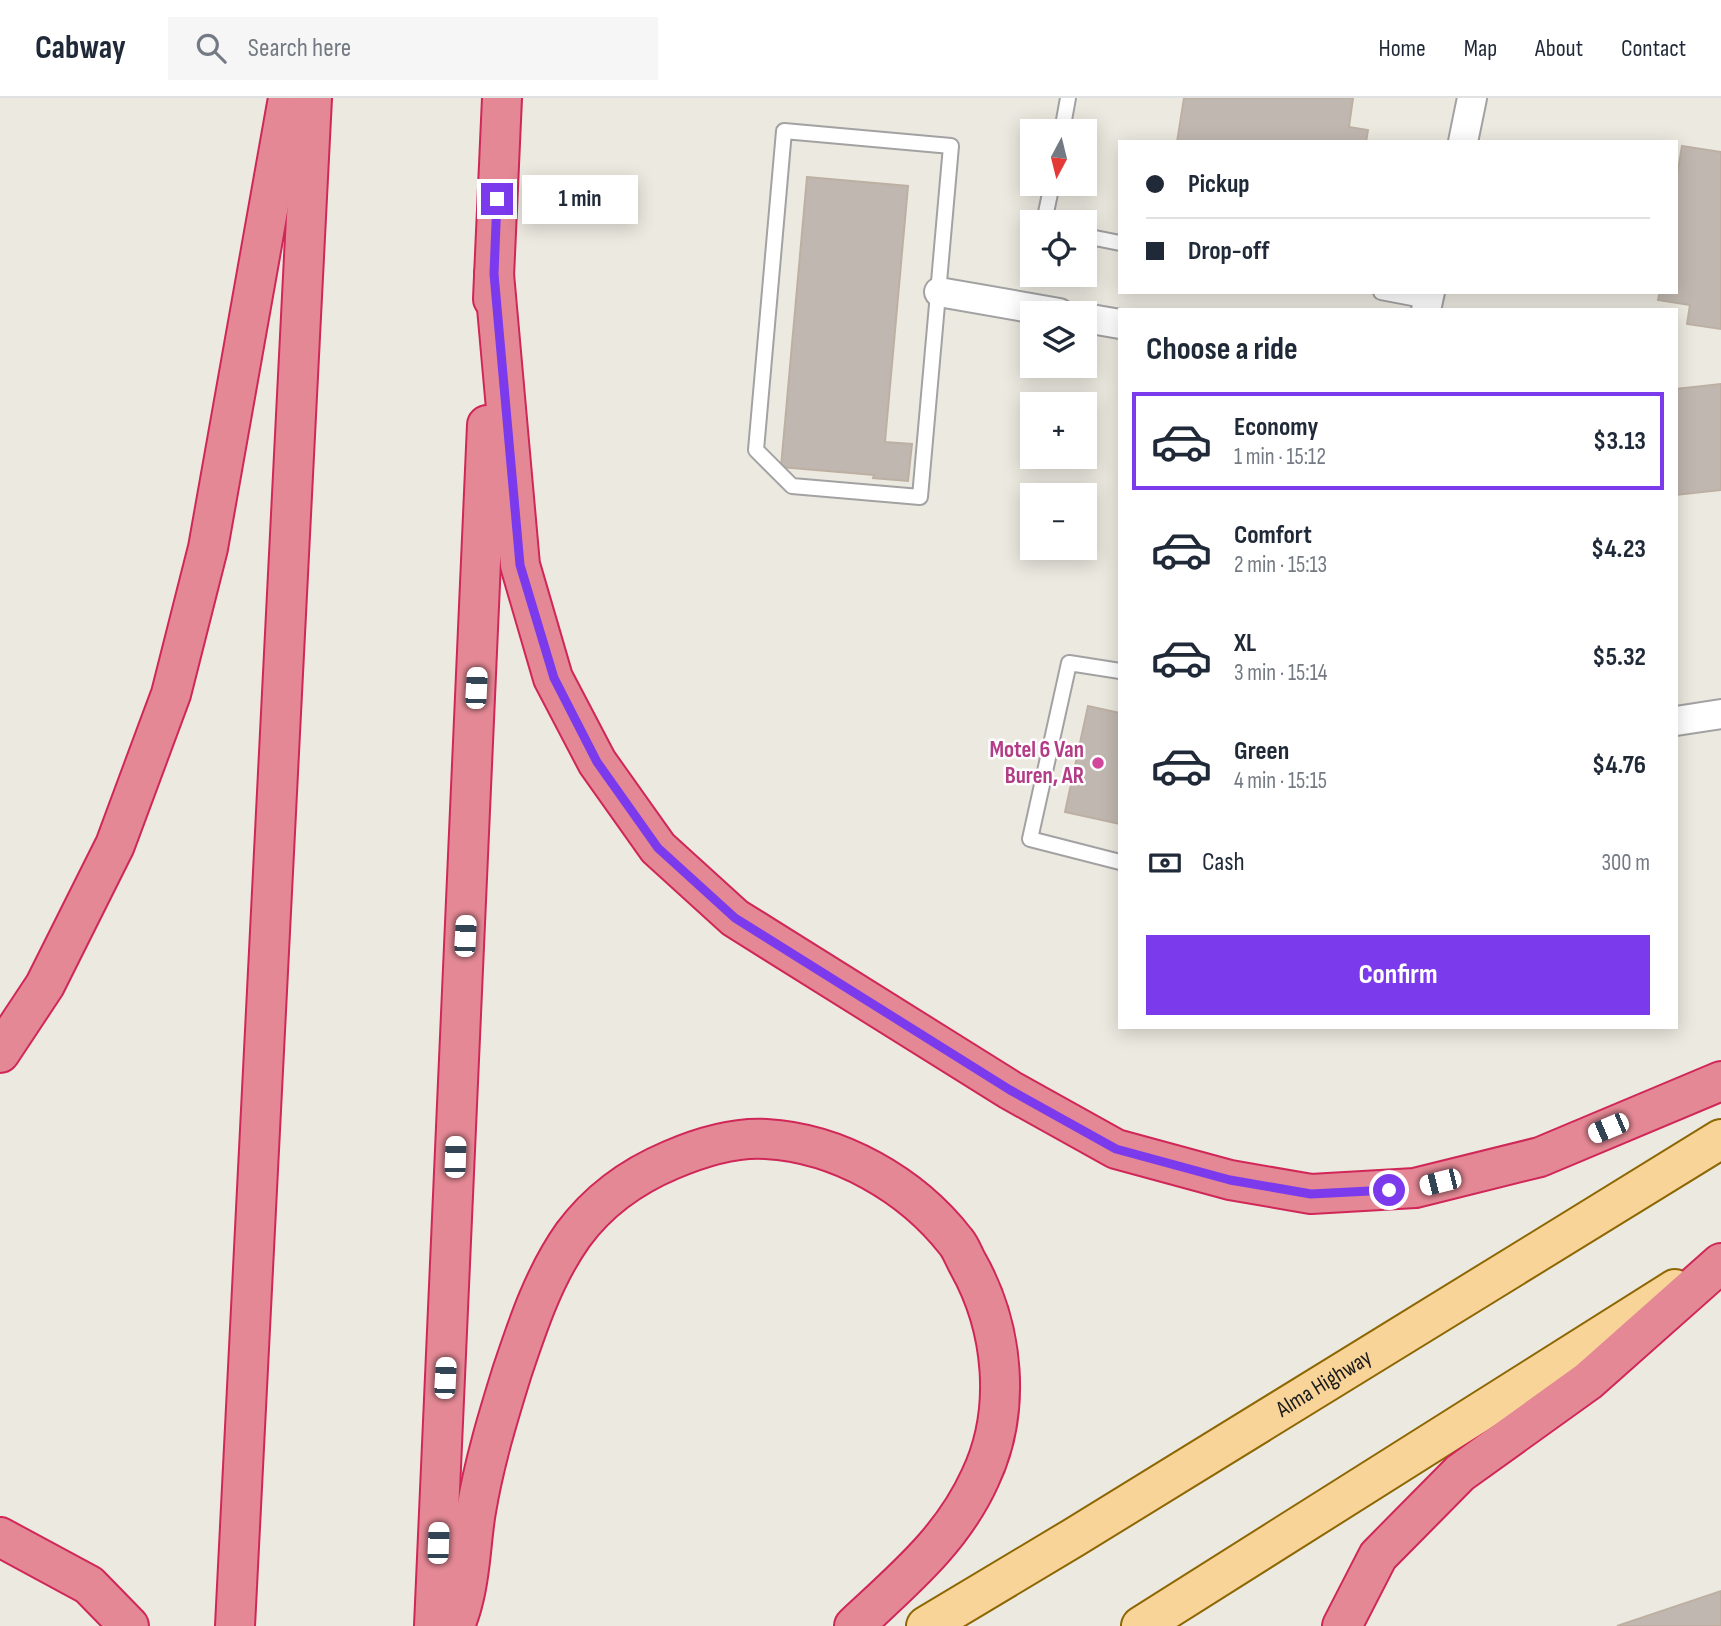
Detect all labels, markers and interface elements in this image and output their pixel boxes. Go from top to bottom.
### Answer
search box [168,17,658,80]
text: Cabway [35,28,126,68]
icon: search [192,29,230,67]
text: Search here [248,33,351,64]
text: Home [1378,34,1426,63]
text: Map [1464,34,1497,63]
text: About [1535,34,1583,63]
text: Contact [1621,34,1686,63]
north arrow [1020,119,1097,196]
map controls [1020,119,1097,560]
text: Pickup [1188,169,1250,200]
callout: 1 min [522,174,637,224]
route end [481,183,513,215]
text: 1 min [559,185,601,213]
button: locate [1020,210,1097,287]
text: Drop-off [1188,236,1269,267]
button: layers [1020,301,1097,378]
text: Choose a ride [1146,330,1298,369]
button: + [1020,392,1097,469]
icon: car [1150,410,1213,473]
text: Economy [1234,412,1318,443]
text: $3.13 [1593,426,1646,457]
text: 1 min · 15:12 [1234,443,1326,471]
button: − [1020,483,1097,560]
icon: car [1150,518,1213,581]
text: Comfort [1234,520,1312,551]
text: $4.23 [1591,534,1646,565]
text: 2 min · 15:13 [1234,551,1327,579]
icon: car [1150,626,1213,689]
text: XL [1234,628,1256,659]
text: $5.32 [1592,642,1646,673]
text: 3 min · 15:14 [1234,659,1327,687]
car [465,666,488,710]
icon: car [1150,734,1213,797]
place label: Motel 6 Van Buren, AR [989,736,1084,790]
text: Green [1234,736,1289,767]
text: $4.76 [1592,750,1646,781]
marker: Motel 6 Van Buren, AR [1090,755,1106,771]
text: 4 min · 15:15 [1234,767,1327,795]
icon: cash [1146,844,1184,882]
text: Cash [1202,847,1245,878]
text: 300 m [1601,849,1650,877]
car [454,914,477,958]
button: Confirm [1146,935,1650,1015]
car [1585,1110,1632,1146]
car [444,1136,467,1178]
car [1418,1167,1463,1197]
route start [1373,1174,1405,1206]
street label: Alma Highway [1270,1343,1377,1424]
car [434,1356,457,1400]
car [427,1522,450,1564]

